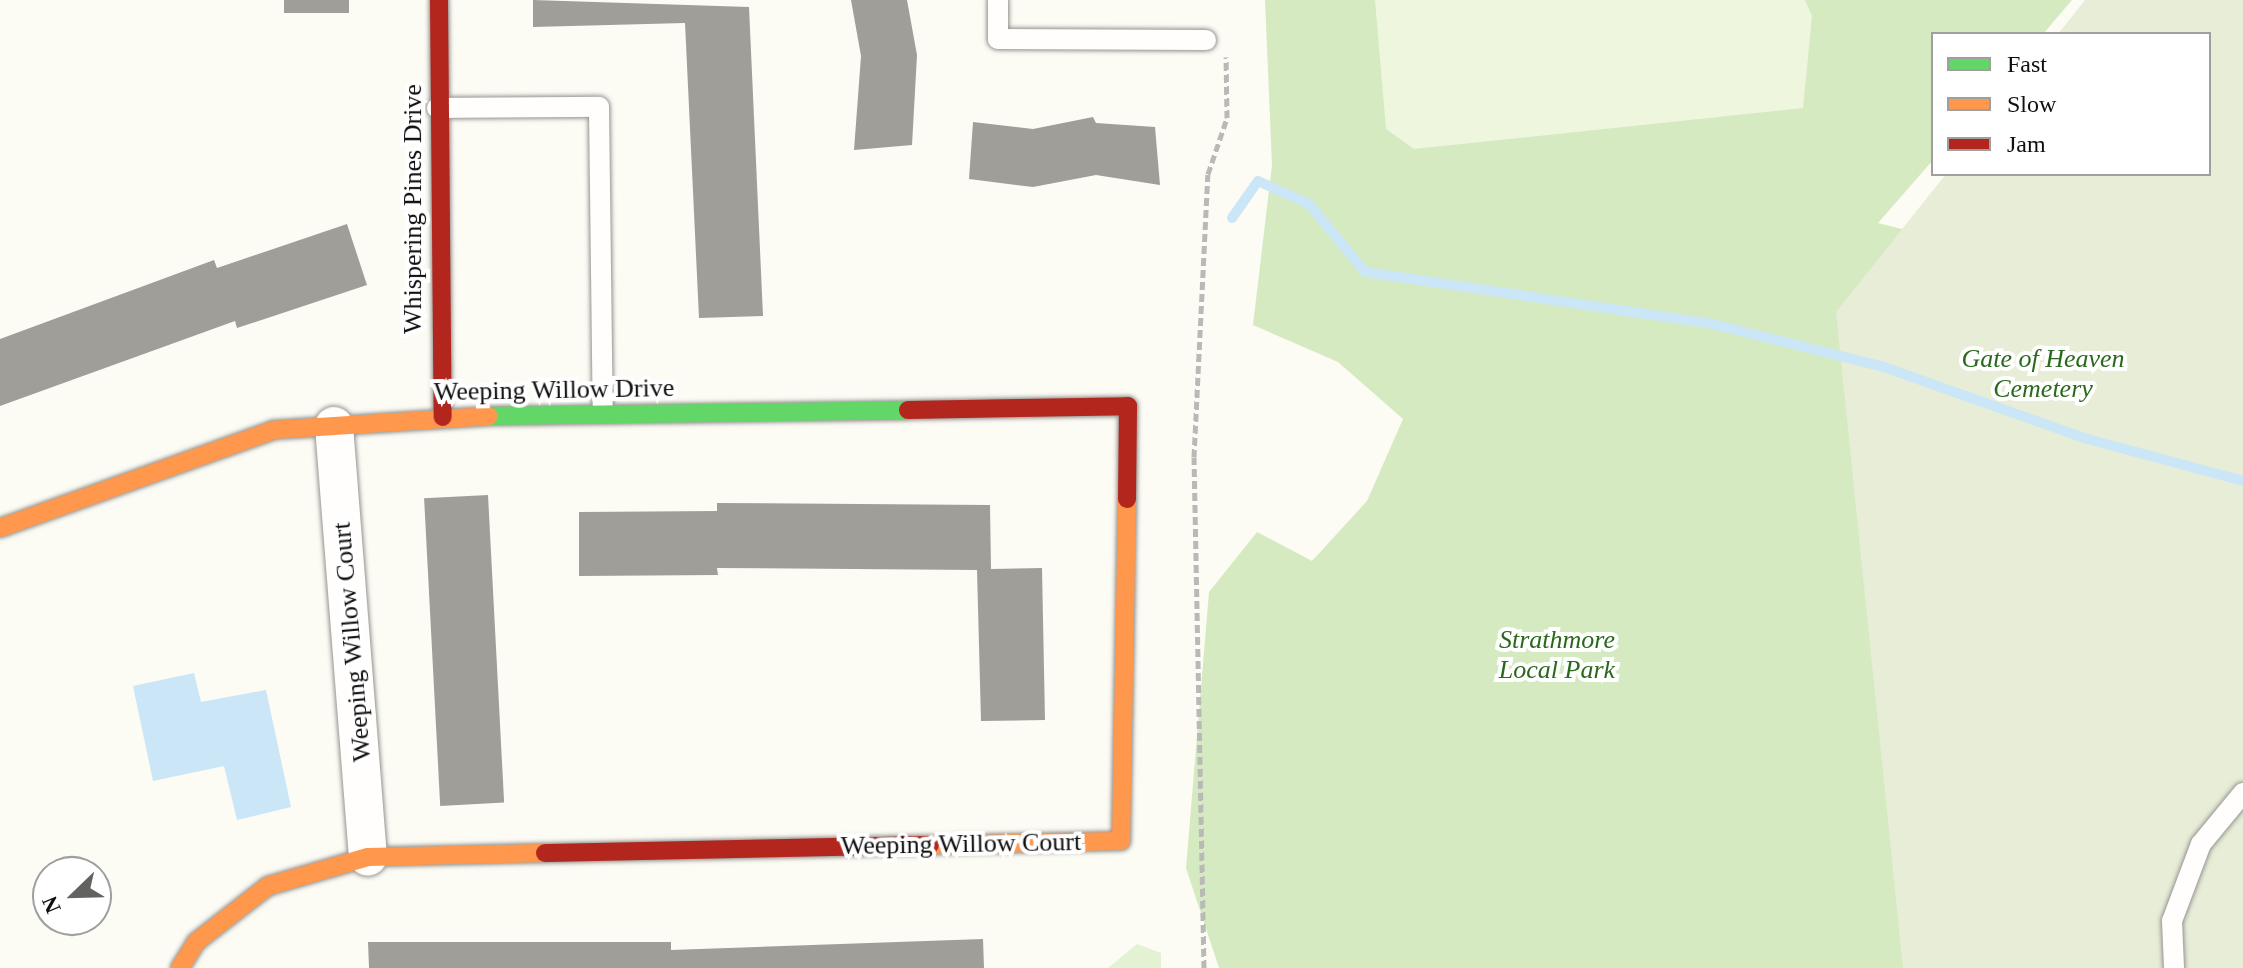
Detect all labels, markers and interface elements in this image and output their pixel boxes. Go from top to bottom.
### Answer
legend [1931,32,2211,176]
text: Fast [2007,51,2047,77]
street label: Whispering Pines Drive [397,84,429,334]
text: Slow [2007,91,2056,117]
text: Jam [2007,131,2046,157]
park label: Gate of Heaven Cemetery [1961,343,2125,404]
street label: Weeping Willow Drive [433,372,675,408]
street label: Weeping Willow Court [326,521,378,763]
park label: Strathmore Local Park [1499,624,1615,686]
street label: Weeping Willow Court [840,826,1082,862]
north arrow [32,856,112,936]
text: N [37,893,66,917]

